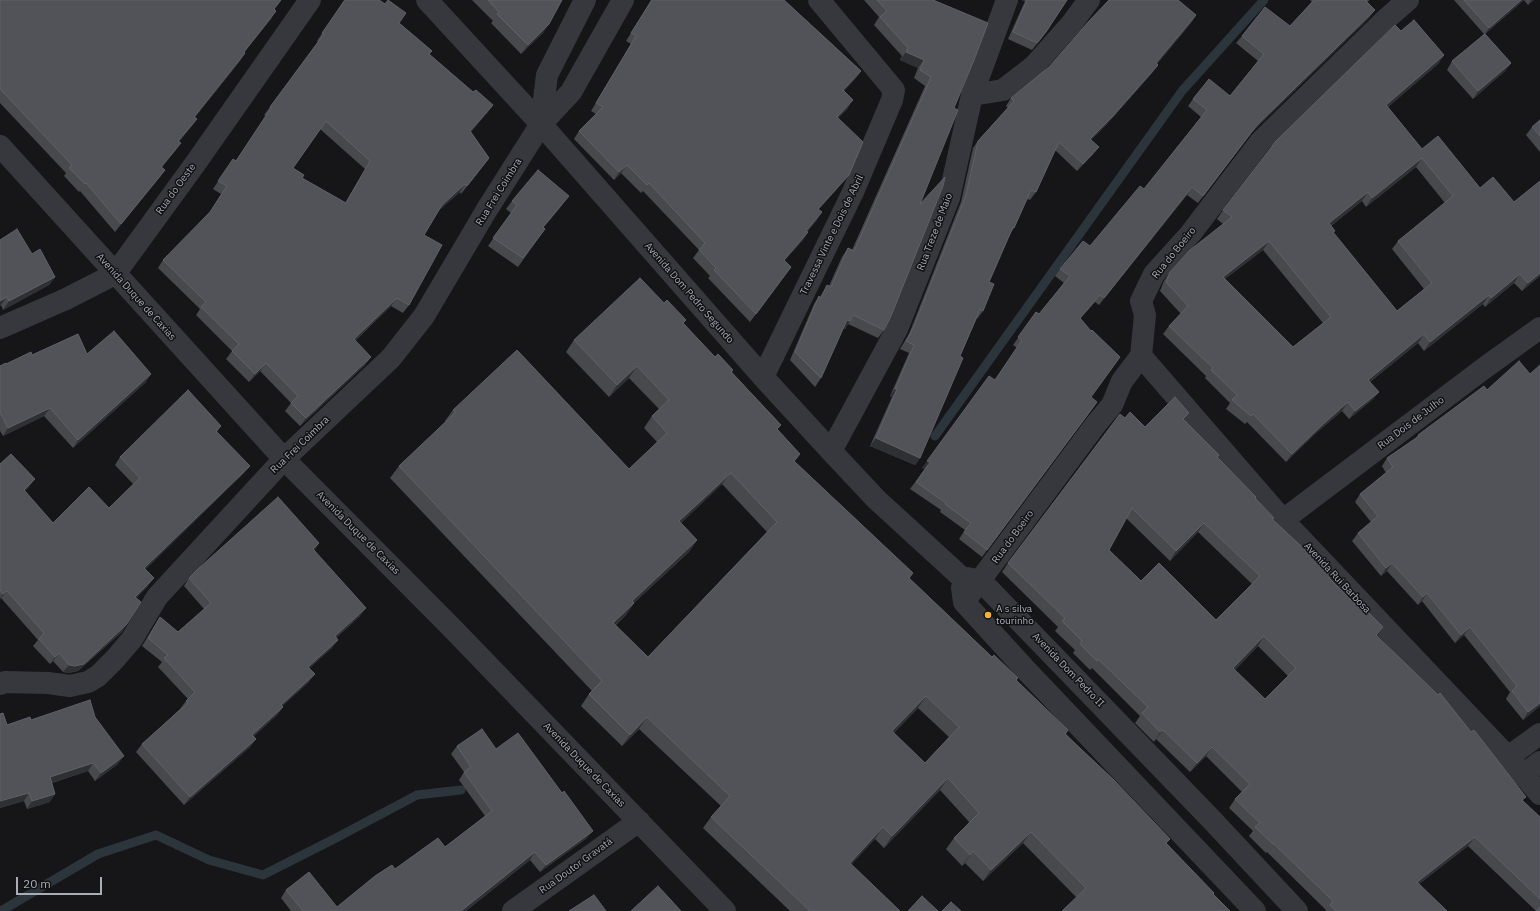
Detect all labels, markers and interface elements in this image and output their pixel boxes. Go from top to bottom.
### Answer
street label: Rua Frei Coimbra [474,156,524,228]
street label: Rua do Oeste [154,161,198,217]
street label: Travessa Vinte e Dois de Abril [798,173,866,297]
street label: Rua Treze de Maio [915,192,955,272]
street label: Rua do Boeiro [1150,225,1198,281]
street label: Avenida Dom Pedro Segundo [642,240,736,346]
street label: Avenida Duque de Caxias [94,251,178,343]
street label: Rua Dois de Julho [1375,394,1447,452]
street label: Rua Frei Coimbra [268,414,332,476]
street label: Avenida Duque de Caxias [314,489,402,577]
street label: Rua do Boeiro [990,508,1036,566]
street label: Avenida Rui Barbosa [1301,540,1373,616]
place label: A s silva tourinho [996,603,1034,626]
marker: A s silva tourinho [983,610,993,620]
street label: Avenida Dom Pedro II [1030,630,1106,710]
street label: Avenida Duque de Caxias [540,720,628,810]
street label: Rua Doutor Gravatá [537,835,615,897]
scale bar [18,869,104,895]
text: 20 m [23,876,51,891]

